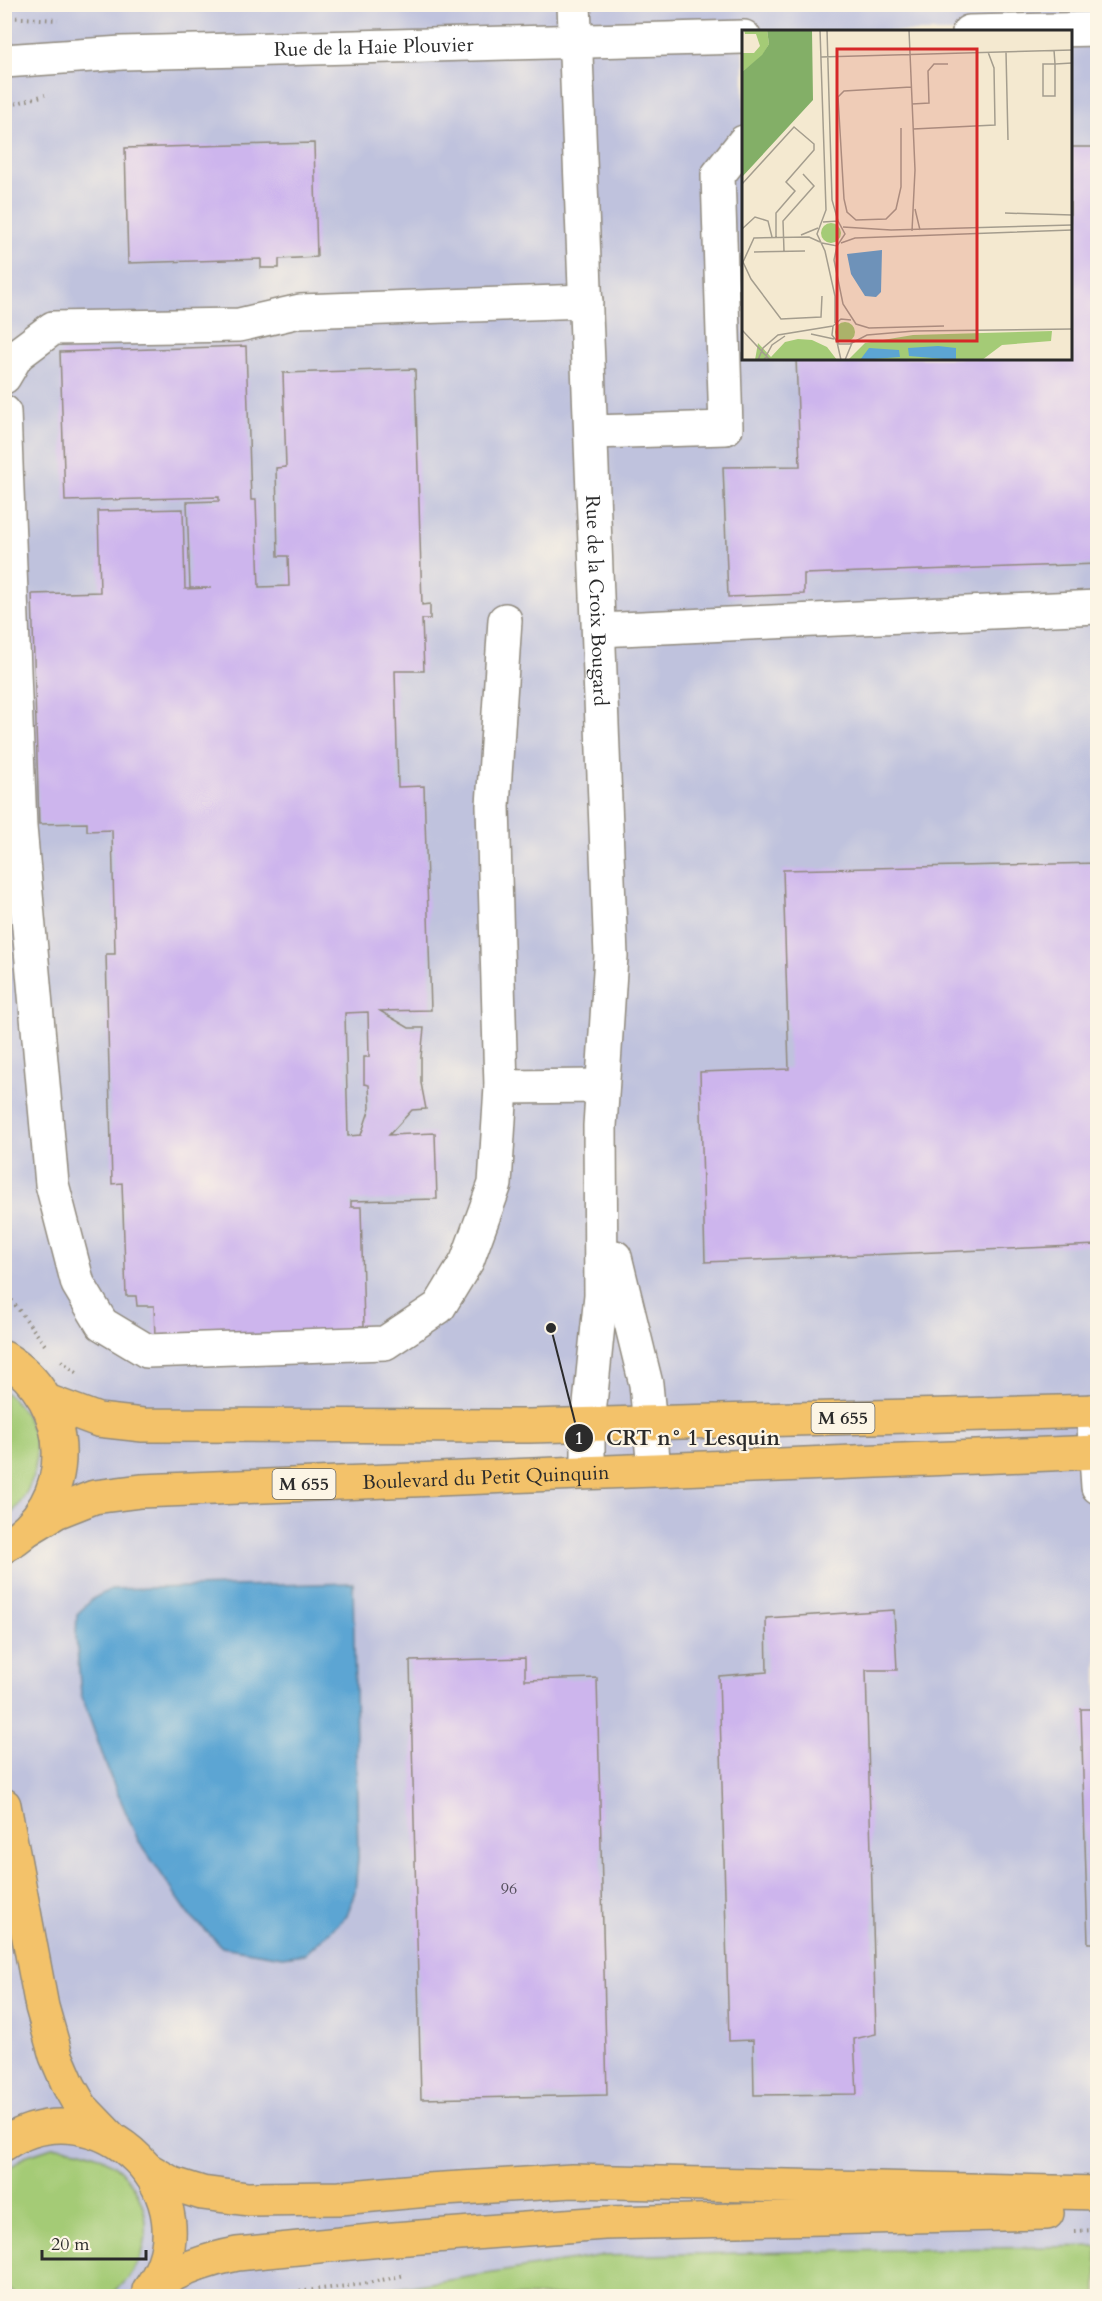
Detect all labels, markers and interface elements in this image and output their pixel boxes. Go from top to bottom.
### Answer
inset map [742,30,1072,360]
street label: Rue de la Haie Plouvier [273,31,475,63]
street label: Rue de la Croix Bougard [579,495,614,707]
road number: M 655 [812,1403,874,1433]
callout: CRT n° 1 Lesquin [564,1418,792,1457]
text: CRT n° 1 Lesquin [606,1424,780,1453]
text: 1 [574,1426,584,1451]
street label: Boulevard du Petit Quinquin [362,1459,610,1496]
road number: M 655 [272,1469,336,1499]
house number: 96 [501,1878,517,1900]
scale bar [42,2223,146,2261]
text: 20 m [51,2232,90,2257]

